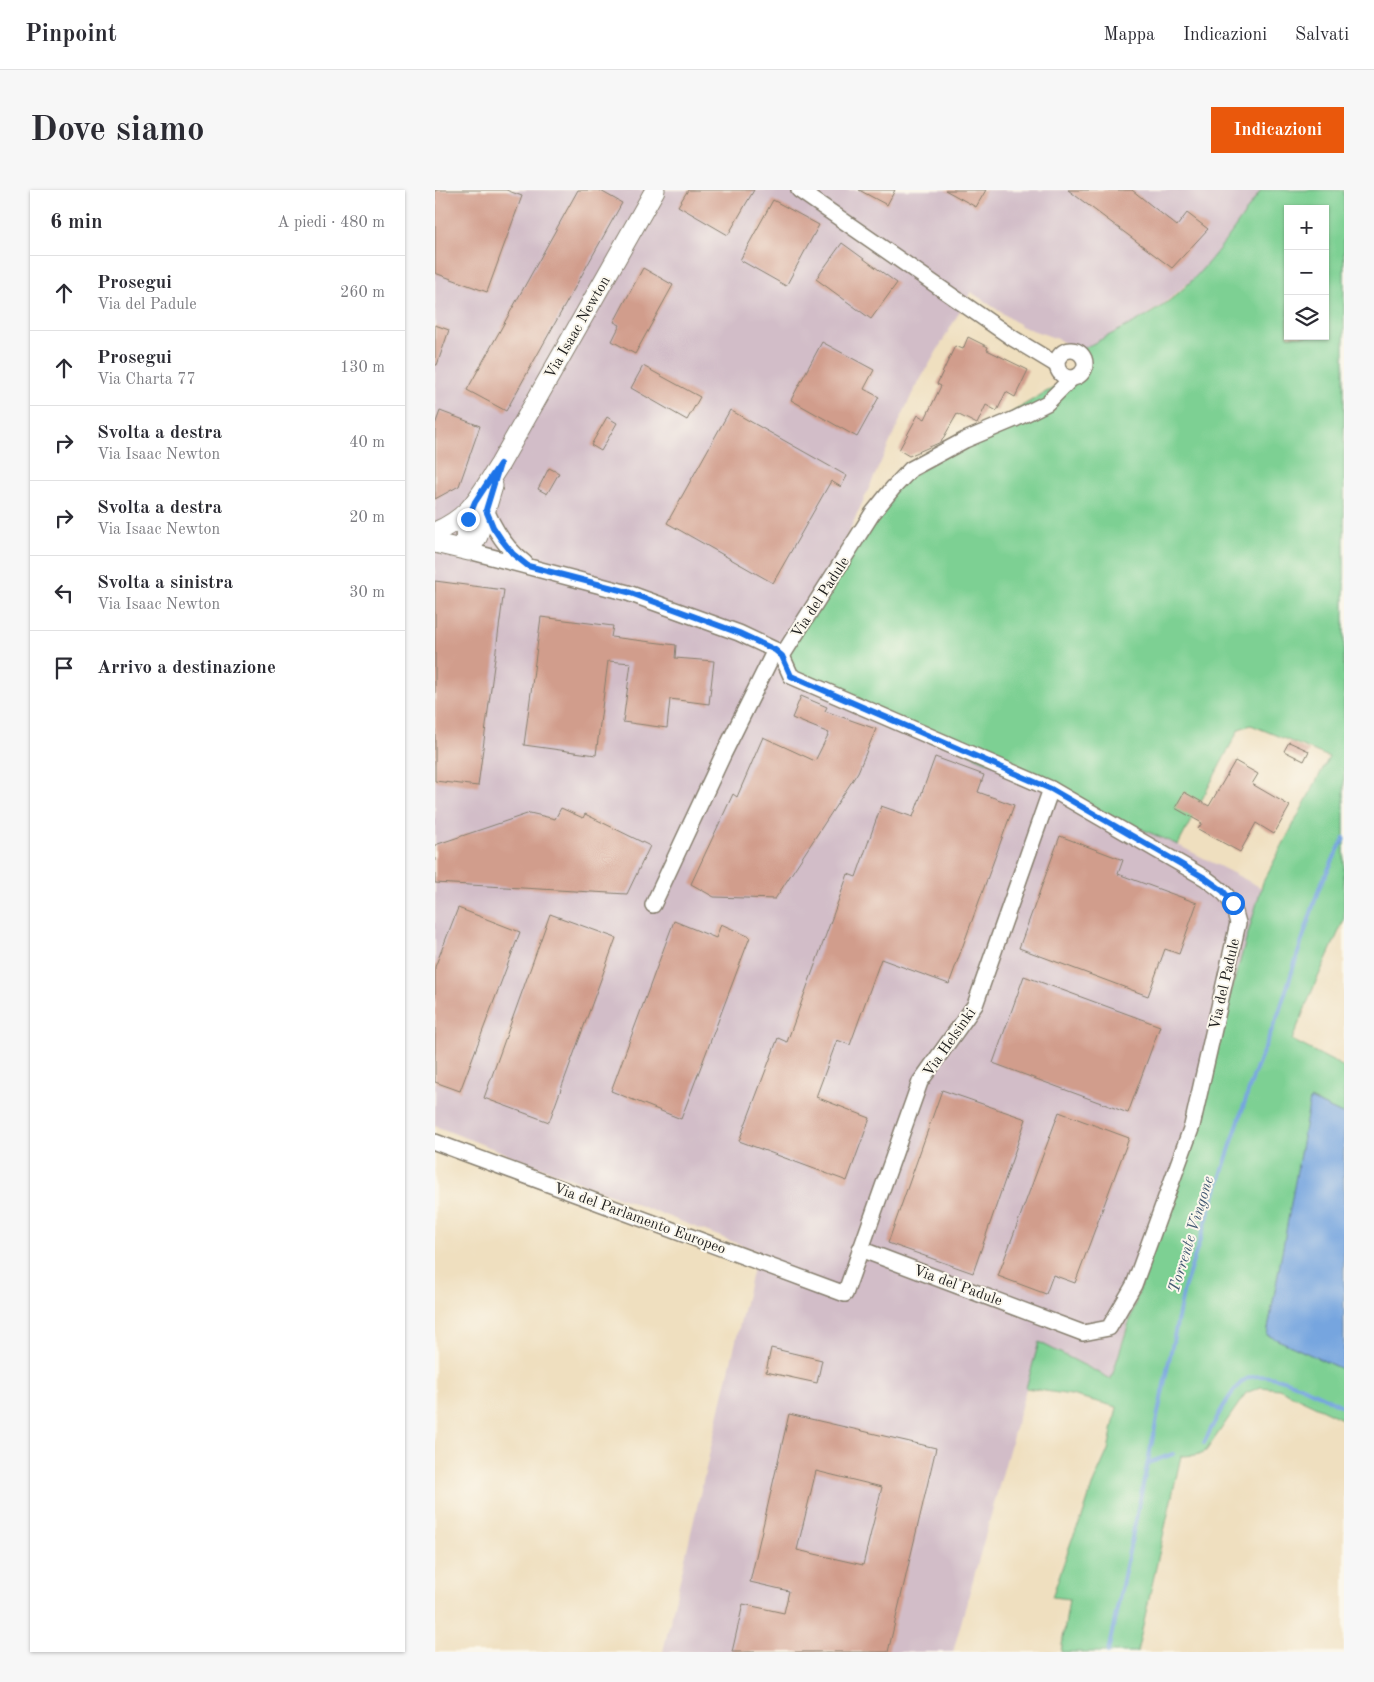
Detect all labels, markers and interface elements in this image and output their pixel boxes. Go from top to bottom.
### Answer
text: Pinpoint [25,23,117,47]
text: Mappa [1103,26,1155,44]
text: Indicazioni [1183,26,1267,44]
text: Salvati [1295,26,1349,44]
button: Indicazioni [1211,107,1344,153]
text: Dove siamo [30,113,205,148]
map controls [1284,205,1329,340]
button: + [1284,205,1329,250]
text: 6 min [50,212,103,233]
text: A piedi · 480 m [277,215,385,231]
button: − [1284,250,1329,295]
text: Prosegui [97,274,172,293]
street label: Via Isaac Newton [543,274,614,381]
icon: ahead [50,279,78,307]
text: 260 m [340,285,385,301]
button: layers [1284,295,1329,340]
text: Via del Padule [97,297,197,313]
text: Prosegui [97,349,172,368]
icon: ahead [50,354,78,382]
text: 130 m [340,360,385,376]
text: Via Charta 77 [97,372,196,388]
text: Svolta a destra [97,424,222,443]
icon: right [50,429,78,457]
text: 40 m [349,435,385,451]
text: Via Isaac Newton [97,447,220,463]
text: Svolta a destra [97,499,222,518]
icon: right [50,504,78,532]
route end [457,508,480,531]
text: 20 m [349,510,385,526]
text: Via Isaac Newton [97,522,220,538]
street label: Via del Padule [790,555,853,641]
text: Svolta a sinistra [97,574,233,593]
icon: left [50,579,78,607]
text: 30 m [349,585,385,601]
text: Via Isaac Newton [97,597,220,613]
icon: arrive [50,654,78,682]
text: Arrivo a destinazione [97,659,276,678]
route start [1222,892,1245,915]
street label: Via del Padule [1208,937,1243,1031]
street label: Via Helsinki [921,1006,979,1080]
water label: Torrente Vingone [1167,1174,1217,1295]
street label: Via del Parlamento Europeo [551,1181,728,1258]
street label: Via del Padule [911,1263,1004,1309]

